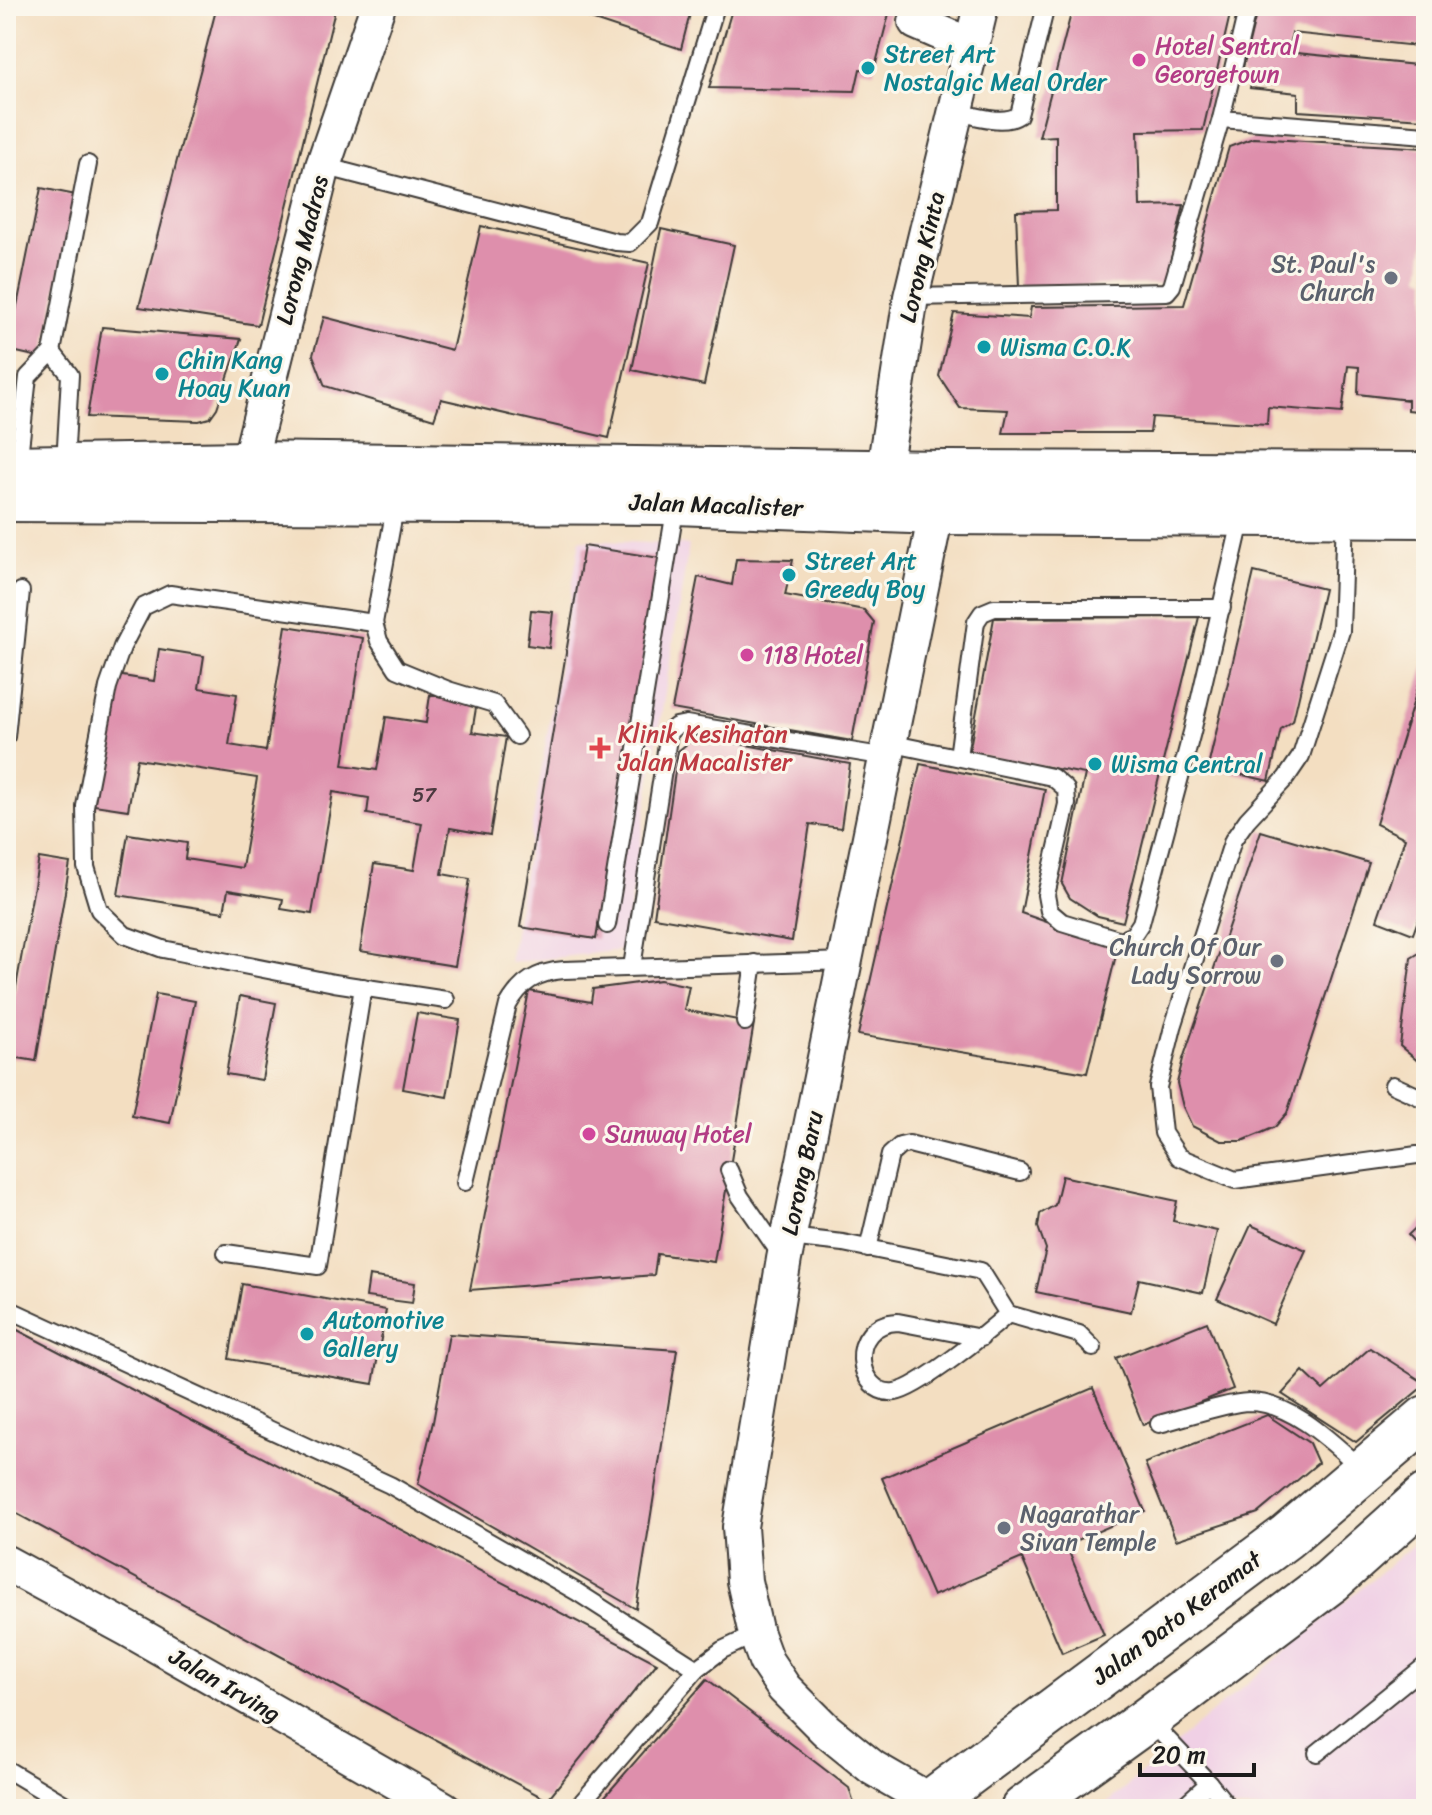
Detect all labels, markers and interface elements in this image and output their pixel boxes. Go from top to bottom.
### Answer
place label: Hotel Sentral Georgetown [1155,25,1300,95]
place label: Street Art Nostalgic Meal Order [884,33,1108,103]
marker: Hotel Sentral Georgetown [1130,51,1148,69]
marker: Street Art Nostalgic Meal Order [859,59,877,77]
street label: Lorong Madras [263,171,341,329]
street label: Lorong Kinta [887,187,957,327]
place label: St. Paul's Church [1271,243,1375,313]
marker: St. Paul's Church [1382,269,1400,287]
place label: Wisma C.O.K [1000,326,1131,368]
marker: Wisma C.O.K [975,338,993,356]
place label: Chin Kang Hoay Kuan [178,339,290,409]
marker: Chin Kang Hoay Kuan [153,365,171,383]
street label: Jalan Macalister [628,481,806,529]
place label: Street Art Greedy Boy [805,540,926,610]
marker: Street Art Greedy Boy [780,566,798,584]
place label: 118 Hotel [763,634,864,676]
marker: 118 Hotel [738,646,756,664]
place label: Klinik Kesihatan Jalan Macalister [617,713,794,783]
marker: Klinik Kesihatan Jalan Macalister [589,737,611,759]
place label: Wisma Central [1111,743,1264,785]
marker: Wisma Central [1086,755,1104,773]
house number: 57 [412,778,437,813]
place label: Church Of Our Lady Sorrow [1109,926,1262,996]
marker: Church Of Our Lady Sorrow [1268,952,1286,970]
street label: Lorong Baru [768,1107,836,1239]
place label: Sunway Hotel [605,1113,753,1155]
marker: Sunway Hotel [580,1125,598,1143]
place label: Automotive Gallery [322,1299,444,1369]
marker: Automotive Gallery [298,1325,316,1343]
place label: Nagarathar Sivan Temple [1020,1493,1157,1563]
marker: Nagarathar Sivan Temple [995,1519,1013,1537]
street label: Jalan Dato Keramat [1082,1539,1272,1697]
street label: Jalan Irving [160,1635,289,1734]
scale bar [1140,1727,1254,1777]
text: 20 m [1152,1734,1206,1776]

